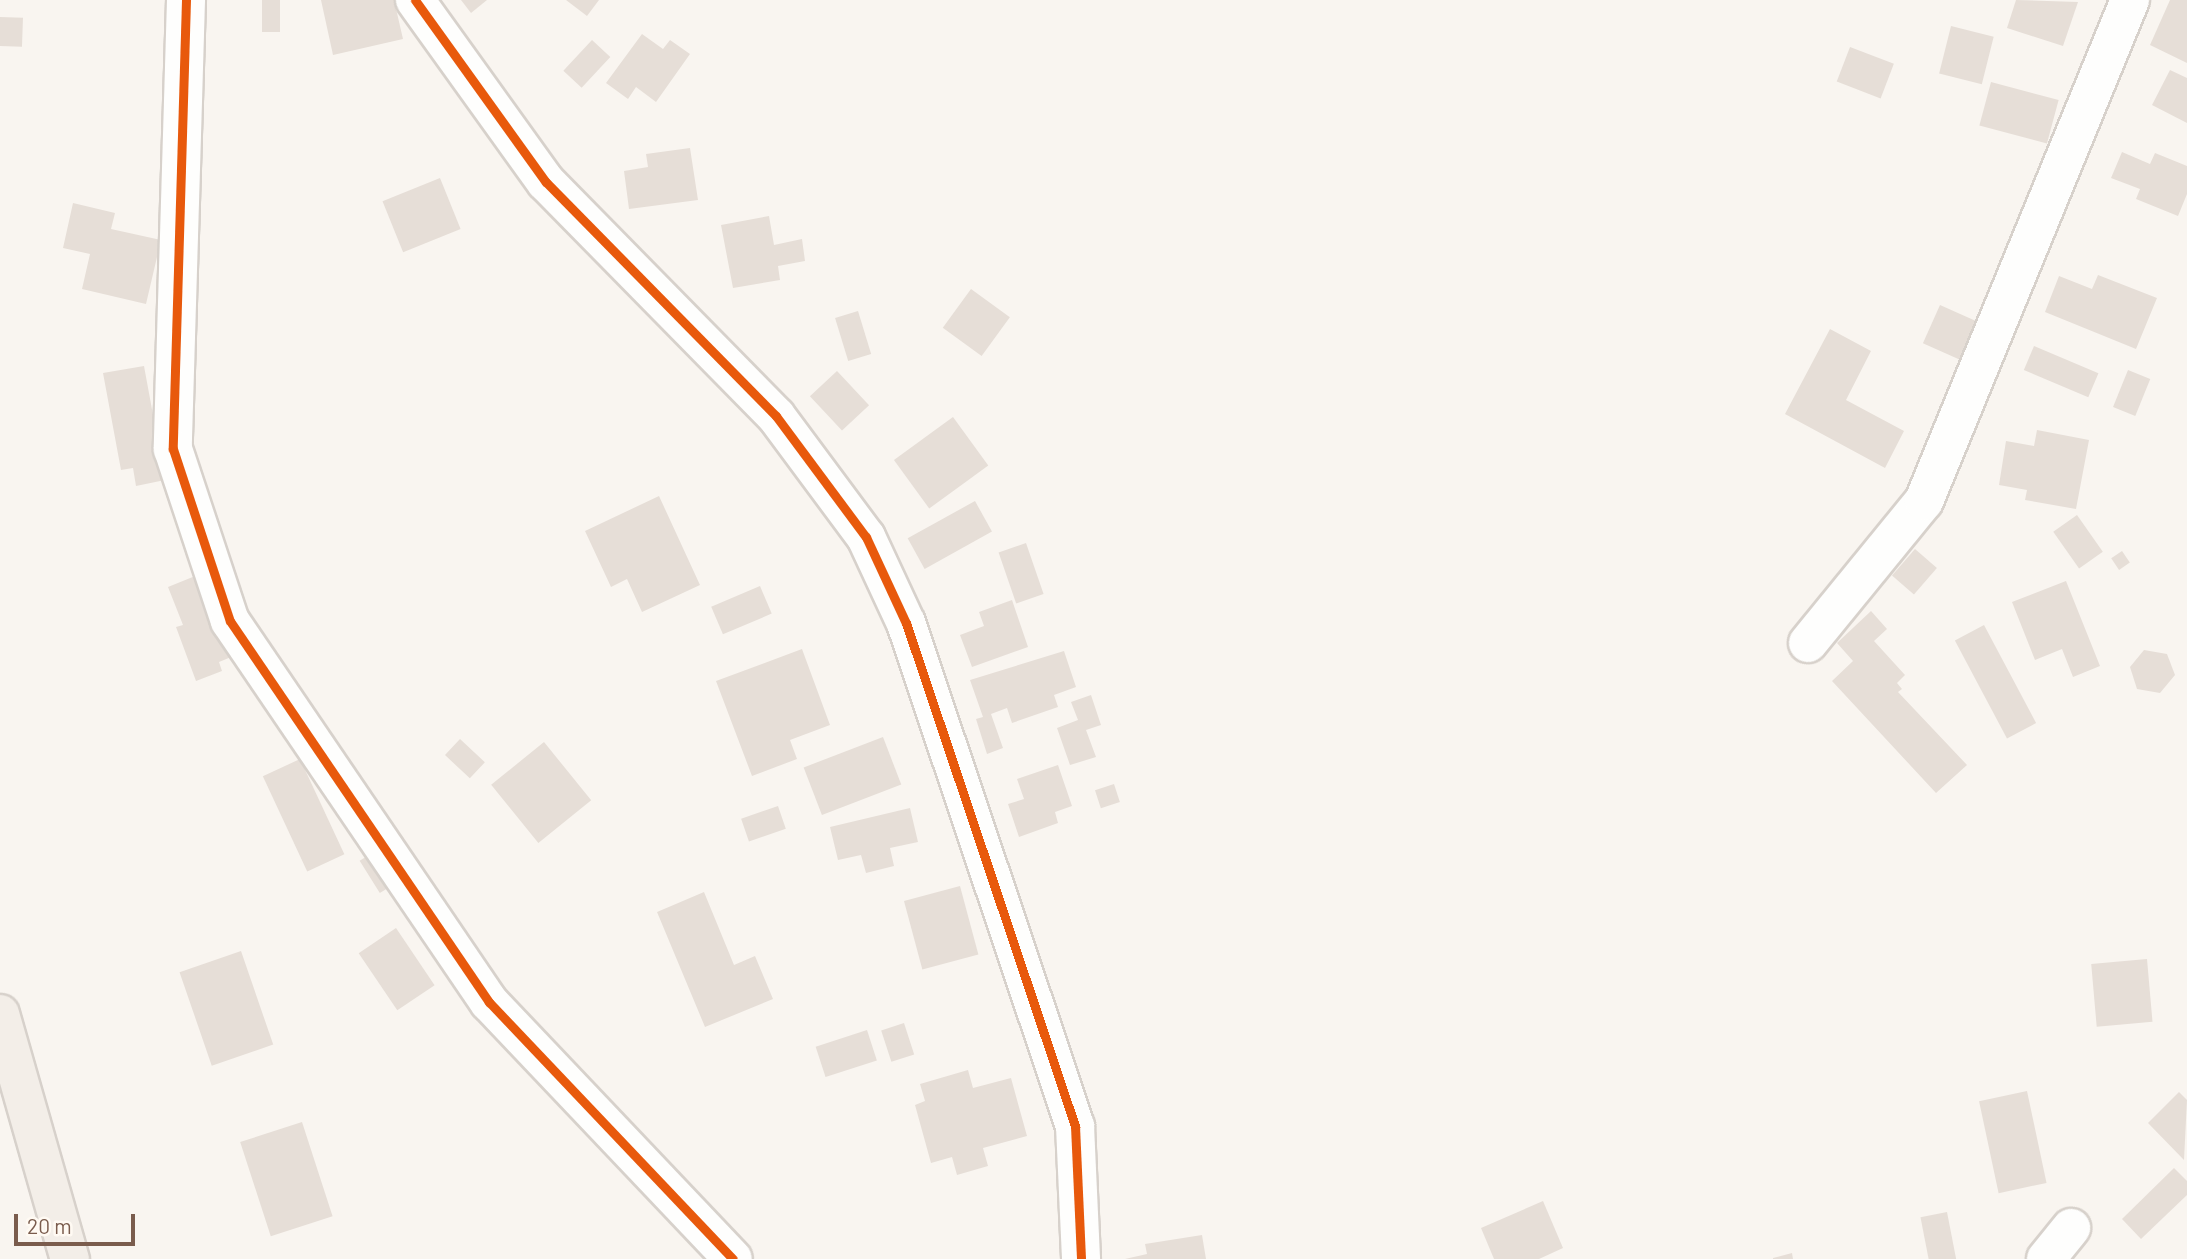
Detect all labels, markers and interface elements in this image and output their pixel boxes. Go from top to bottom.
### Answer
scale bar [18,1200,138,1244]
text: 20 m [27,1213,72,1238]

